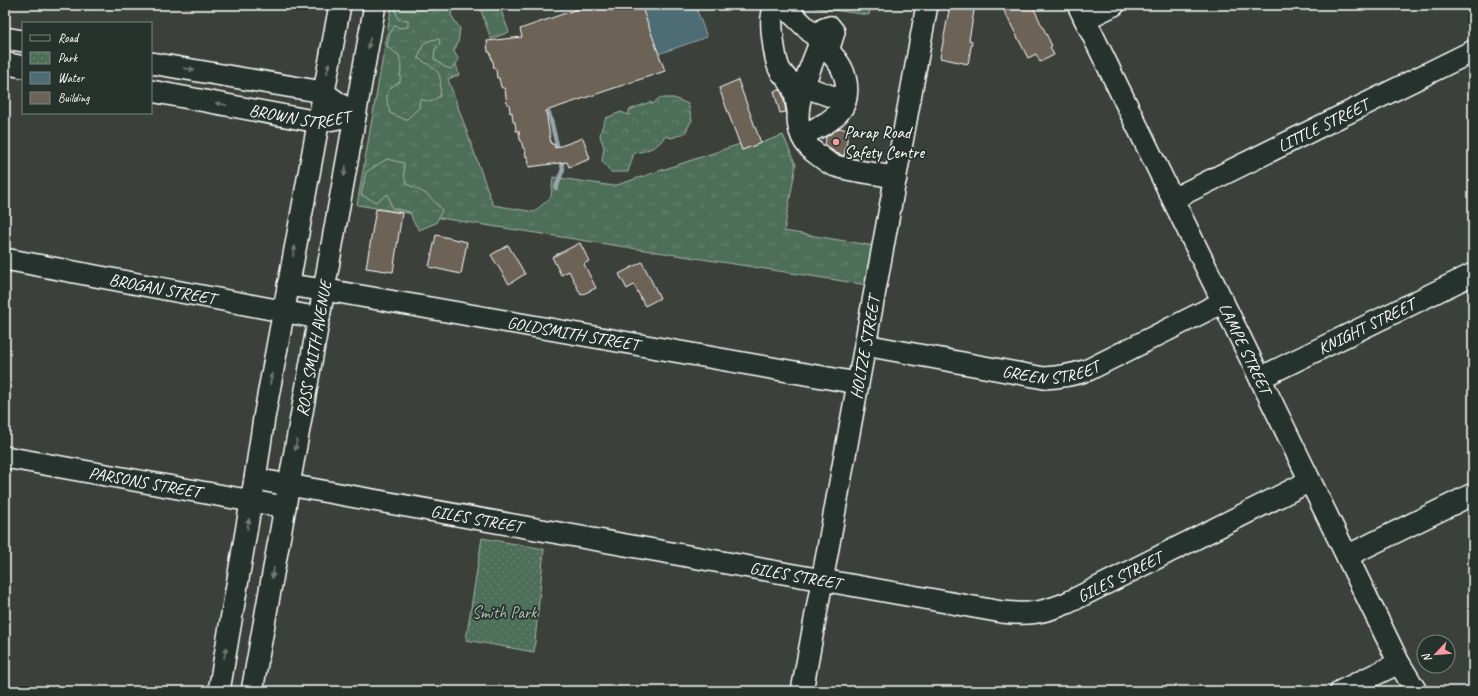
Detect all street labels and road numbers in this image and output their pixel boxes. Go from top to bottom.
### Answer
street label: LITTLE STREET [1274,93,1376,157]
street label: BROWN STREET [247,99,356,133]
street label: BROGAN STREET [107,269,221,310]
street label: ROSS SMITH AVENUE [291,276,337,418]
street label: HOLTZE STREET [845,291,885,401]
street label: KNIGHT STREET [1314,292,1422,359]
street label: LAMPE STREET [1214,300,1278,400]
street label: GOLDSMITH STREET [506,312,644,356]
street label: GREEN STREET [1001,355,1106,390]
street label: PARSONS STREET [87,462,206,503]
street label: GILES STREET [429,501,527,538]
street label: GILES STREET [1074,546,1169,607]
street label: GILES STREET [748,557,846,595]

